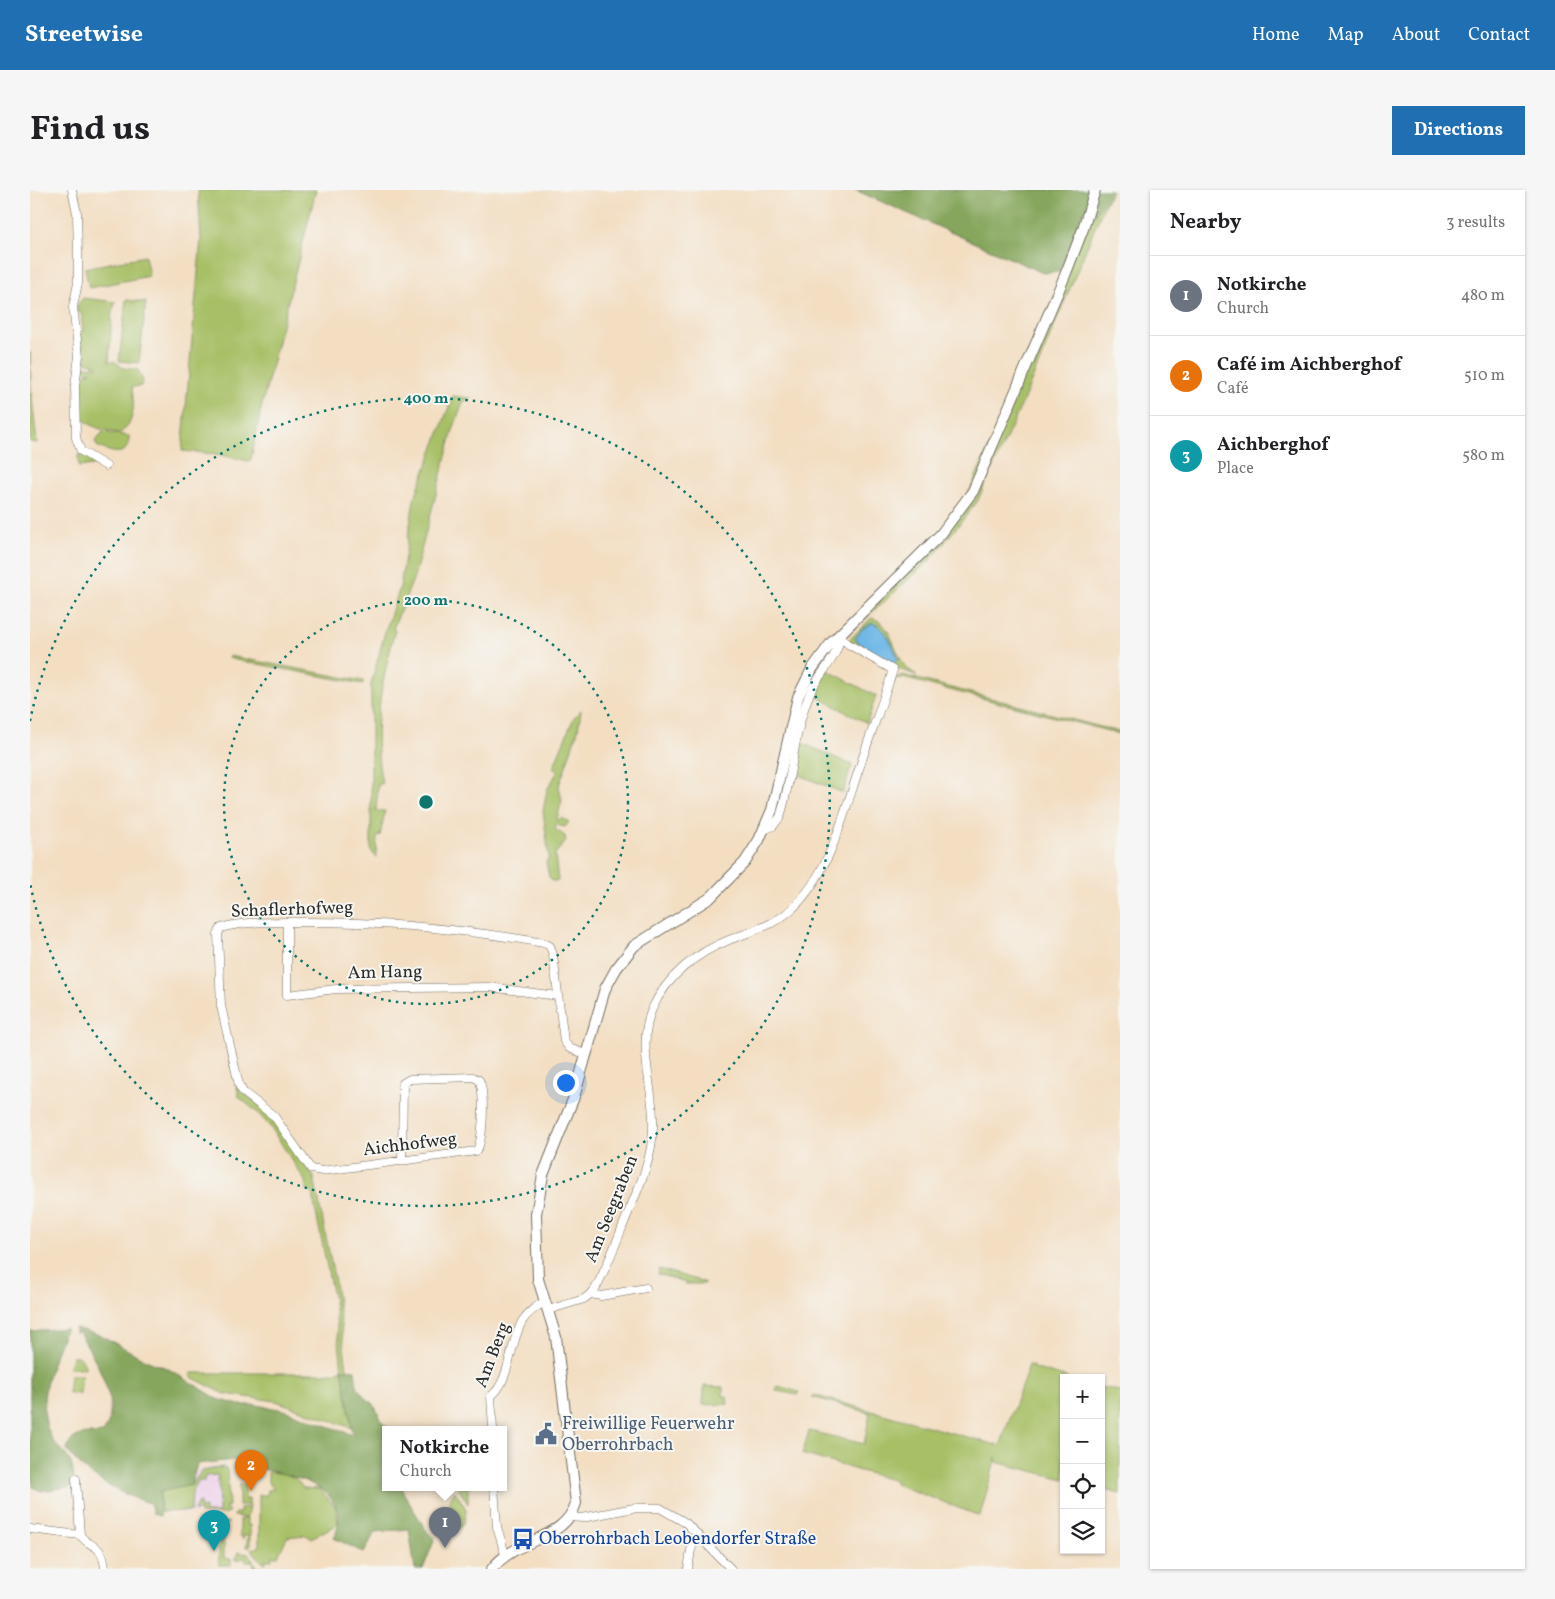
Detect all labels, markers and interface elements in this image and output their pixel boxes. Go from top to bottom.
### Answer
text: Streetwise [25,18,143,52]
text: Home [1252,23,1300,48]
text: Map [1328,23,1364,48]
text: About [1392,23,1440,48]
text: Contact [1468,23,1530,48]
text: Find us [30,106,150,154]
button: Directions [1392,106,1525,155]
text: Nearby [1170,208,1241,237]
text: 3 results [1446,212,1505,234]
text: Notkirche [1217,272,1306,298]
text: 1 [1183,285,1189,307]
text: 480 m [1461,285,1505,307]
text: Church [1217,298,1269,320]
text: Café im Aichberghof [1217,352,1401,378]
text: 2 [1182,365,1190,387]
text: 510 m [1464,365,1505,387]
text: Café [1217,378,1248,400]
text: 400 m [404,389,449,410]
text: Aichberghof [1217,432,1329,458]
text: 3 [1182,445,1190,467]
text: 580 m [1462,445,1505,467]
text: Place [1217,458,1254,480]
text: 200 m [404,591,448,612]
centre of rings [417,793,435,811]
street label: Schaflerhofweg [230,895,354,925]
street label: Am Hang [347,960,423,986]
your location [553,1070,579,1096]
street label: Aichhofweg [362,1127,458,1163]
street label: Am Seegraben [579,1151,645,1267]
street label: Am Berg [469,1318,517,1392]
map controls [1060,1374,1105,1554]
button: + [1060,1374,1105,1419]
place label: Freiwillige Feuerwehr Oberrohrbach [562,1412,735,1458]
button: − [1060,1419,1105,1464]
public building icon: Freiwillige Feuerwehr Oberrohrbach [533,1421,559,1447]
popup [382,1426,507,1491]
text: Notkirche [400,1435,489,1461]
pin: 2 [235,1450,267,1491]
text: Church [400,1461,452,1483]
button: locate [1060,1464,1105,1509]
pin: 1 [429,1507,461,1548]
button: layers [1060,1509,1105,1554]
pin: 3 [198,1510,230,1551]
bus stop icon: Oberrohrbach Leobendorfer Straße [510,1526,536,1552]
place label: Oberrohrbach Leobendorfer Straße [539,1527,816,1552]

